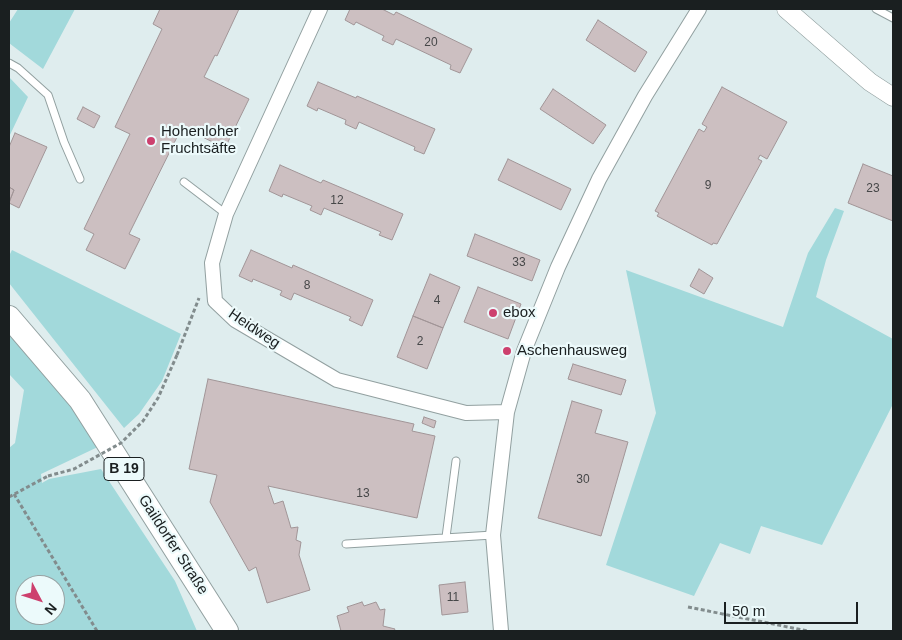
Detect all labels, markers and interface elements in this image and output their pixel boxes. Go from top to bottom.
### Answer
house number: 20 [424,36,438,50]
place label: Hohenloher Fruchtsäfte [161,123,239,158]
marker: Hohenloher Fruchtsäfte [145,135,157,147]
house number: 9 [705,179,711,193]
house number: 23 [866,182,880,196]
house number: 12 [330,194,344,208]
house number: 33 [512,256,526,270]
house number: 8 [304,279,310,293]
house number: 4 [434,294,440,308]
place label: ebox [503,304,536,322]
street label: Heidweg [225,305,283,353]
marker: ebox [487,307,499,319]
house number: 2 [417,335,423,349]
place label: Aschenhausweg [517,342,627,360]
marker: Aschenhausweg [501,345,513,357]
road number: B 19 [104,458,144,480]
house number: 30 [576,473,590,487]
house number: 13 [356,487,370,501]
street label: Gaildorfer Straße [134,492,212,598]
north arrow [15,575,65,625]
house number: 11 [447,591,459,605]
scale bar [727,592,861,624]
text: N [41,600,60,618]
text: 50 m [732,602,765,619]

